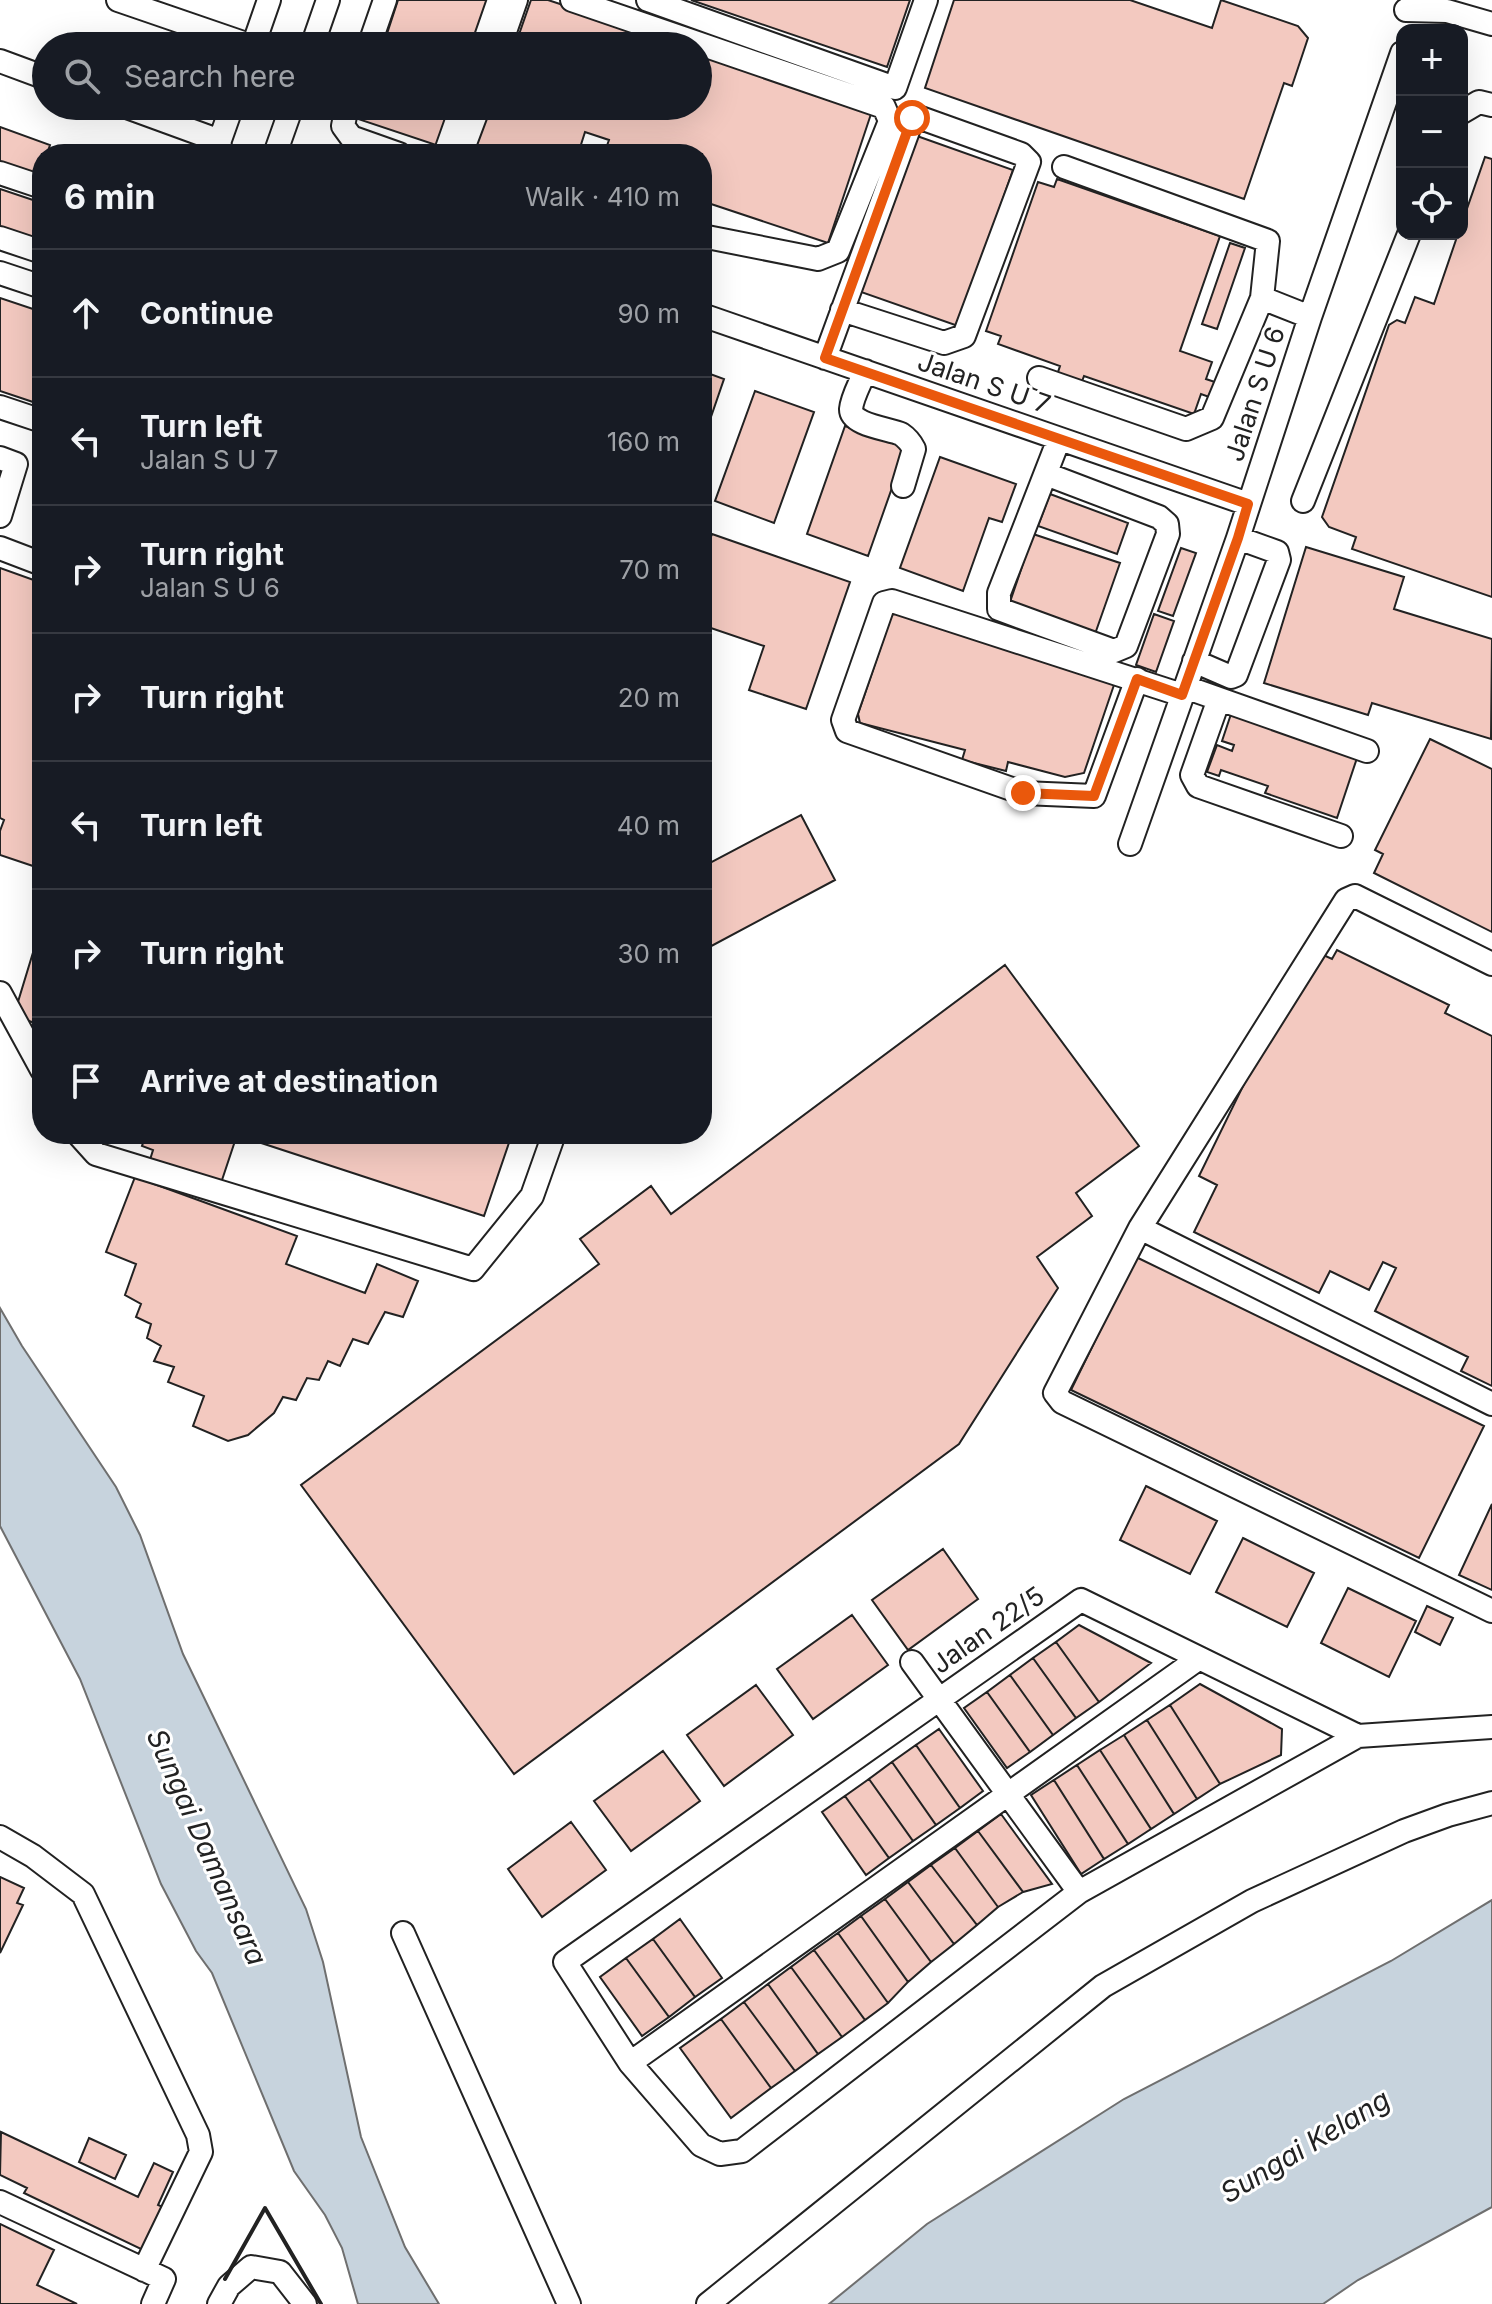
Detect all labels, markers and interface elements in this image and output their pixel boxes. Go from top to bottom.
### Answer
map controls [1396,24,1468,240]
button: + [1396,24,1468,96]
search box [32,32,712,120]
icon: search [60,54,104,98]
text: Search here [124,58,296,94]
button: − [1396,96,1468,168]
route start [894,100,930,136]
button: locate [1396,168,1468,240]
text: 6 min [64,176,156,217]
text: Walk · 410 m [525,181,680,212]
icon: ahead [64,291,108,335]
text: Continue [140,295,274,331]
text: 90 m [617,298,680,329]
street label: Jalan S U 6 [1218,323,1291,465]
street label: Jalan S U 7 [914,345,1055,420]
text: Turn left [140,408,262,444]
icon: left [64,419,108,463]
text: 160 m [607,426,680,457]
text: Jalan S U 7 [140,444,278,475]
text: Turn right [140,536,284,572]
icon: right [64,547,108,591]
text: 70 m [619,554,680,585]
text: Jalan S U 6 [140,572,280,603]
icon: right [64,675,108,719]
text: Turn right [140,679,284,715]
text: 20 m [618,682,680,713]
route end [1005,775,1041,811]
icon: left [64,803,108,847]
text: Turn left [140,807,262,843]
text: 40 m [617,810,680,841]
icon: right [64,931,108,975]
text: Turn right [140,935,284,971]
text: 30 m [617,938,680,969]
icon: arrive [64,1059,108,1103]
text: Arrive at destination [140,1063,438,1099]
street label: Jalan 22/5 [926,1580,1050,1680]
water label: Sungai Damansara [140,1724,274,1970]
water label: Sungai Kelang [1214,2082,1396,2210]

